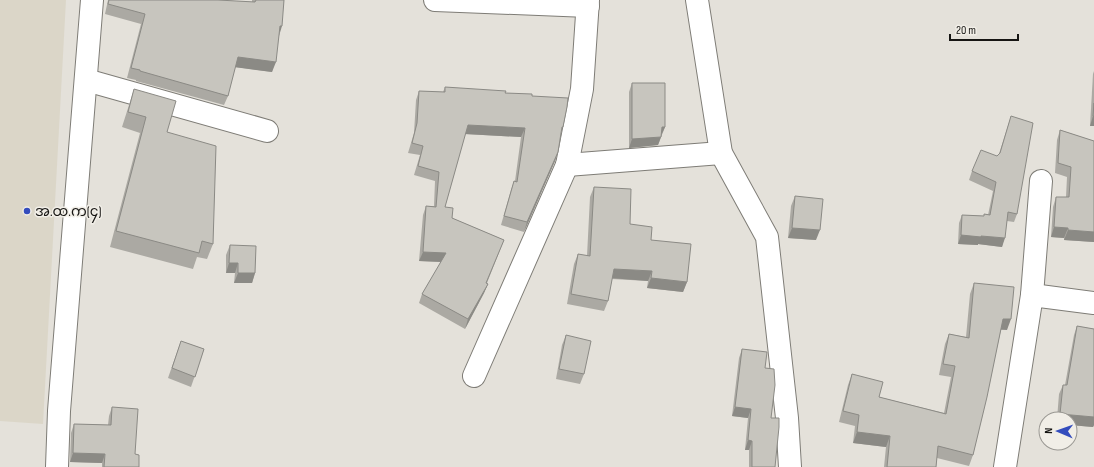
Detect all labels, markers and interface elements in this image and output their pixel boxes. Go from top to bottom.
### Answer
scale bar [950,16,1018,42]
text: 20 m [956,23,976,38]
place label: အ.ထ.က(၄) [35,203,101,223]
marker: အ.ထ.က(၄) [22,206,32,216]
north arrow [1038,411,1078,451]
text: N [1042,427,1055,434]

